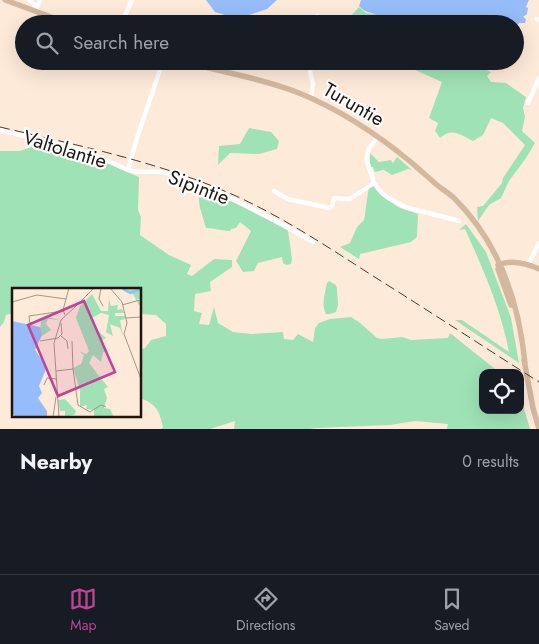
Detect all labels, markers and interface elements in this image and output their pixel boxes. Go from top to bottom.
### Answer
search box [15,15,524,70]
icon: search [33,29,61,57]
text: Search here [73,29,169,56]
street label: Turuntie [318,75,390,134]
street label: Valtolantie [19,123,110,176]
street label: Sipintie [164,163,234,212]
inset map [12,288,141,417]
map controls [479,369,524,414]
button: locate [479,369,524,414]
text: Nearby [20,447,92,477]
text: 0 results [462,450,519,473]
tab: Map [69,585,97,635]
tab: Directions [236,585,295,635]
tab: Saved [434,585,470,635]

